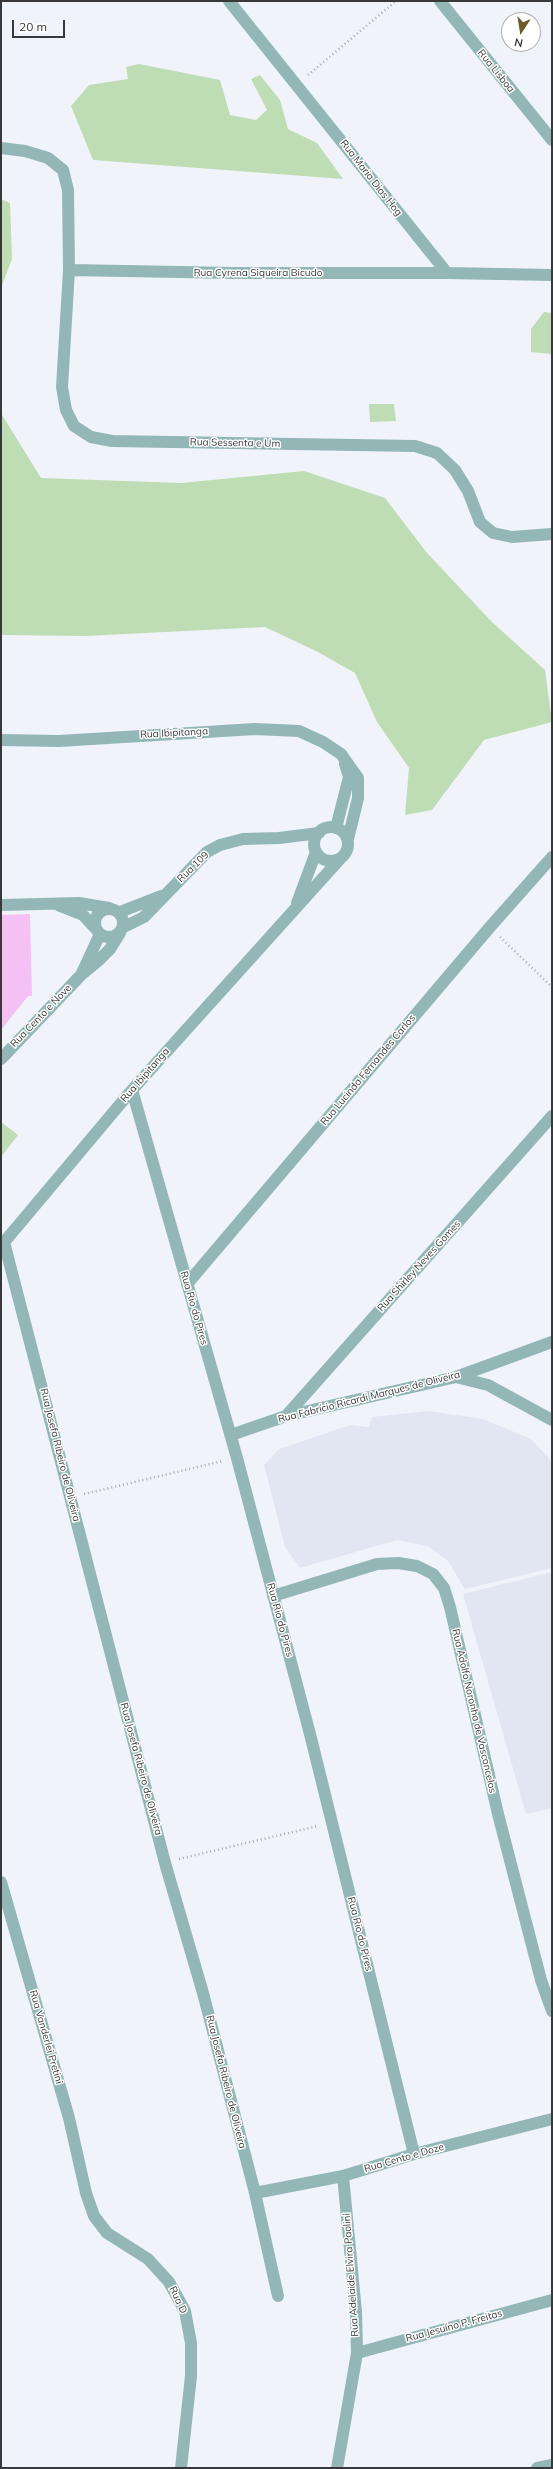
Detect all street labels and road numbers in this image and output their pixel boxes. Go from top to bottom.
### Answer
street label: Rua Lisboa [475,47,517,95]
street label: Rua Maria Dias Hog [338,138,404,218]
street label: Rua Cyrena Siqueira Bicudo [194,267,322,279]
street label: Rua Sessenta e Um [190,436,280,450]
street label: Rua Ibipitanga [140,725,208,741]
street label: Rua 109 [175,849,211,885]
street label: Rua Cento e Nove [8,982,74,1050]
street label: Rua Lucinda Fernandes Carlos [318,1012,418,1128]
street label: Rua Ibipitanga [118,1045,172,1105]
street label: Rua Shirley Neves Gomes [375,1218,463,1314]
street label: Rua Rio do Pires [178,1270,210,1346]
street label: Rua Fabrício Ricardi Marques de Oliveira [277,1369,461,1425]
street label: Rua Josefa Ribeiro de Oliveira [38,1387,82,1523]
street label: Rua Rio do Pires [264,1582,296,1658]
street label: Rua Adolfo Noronha de Vasconcelos [449,1628,499,1794]
street label: Rua Josefa Ribeiro de Oliveira [118,1701,164,1837]
street label: Rua Rio do Pires [345,1896,375,1972]
street label: Rua Vanderlei Pretini [27,1989,65,2085]
street label: Rua Josefa Ribeiro de Oliveira [204,2014,248,2150]
street label: Rua Cento e Doze [363,2141,445,2175]
street label: Rua Adelaide Elvira Paolini [341,2213,361,2337]
street label: Rua D [166,2284,190,2316]
street label: Rua Jesuíno P. Freitas [404,2307,504,2345]

